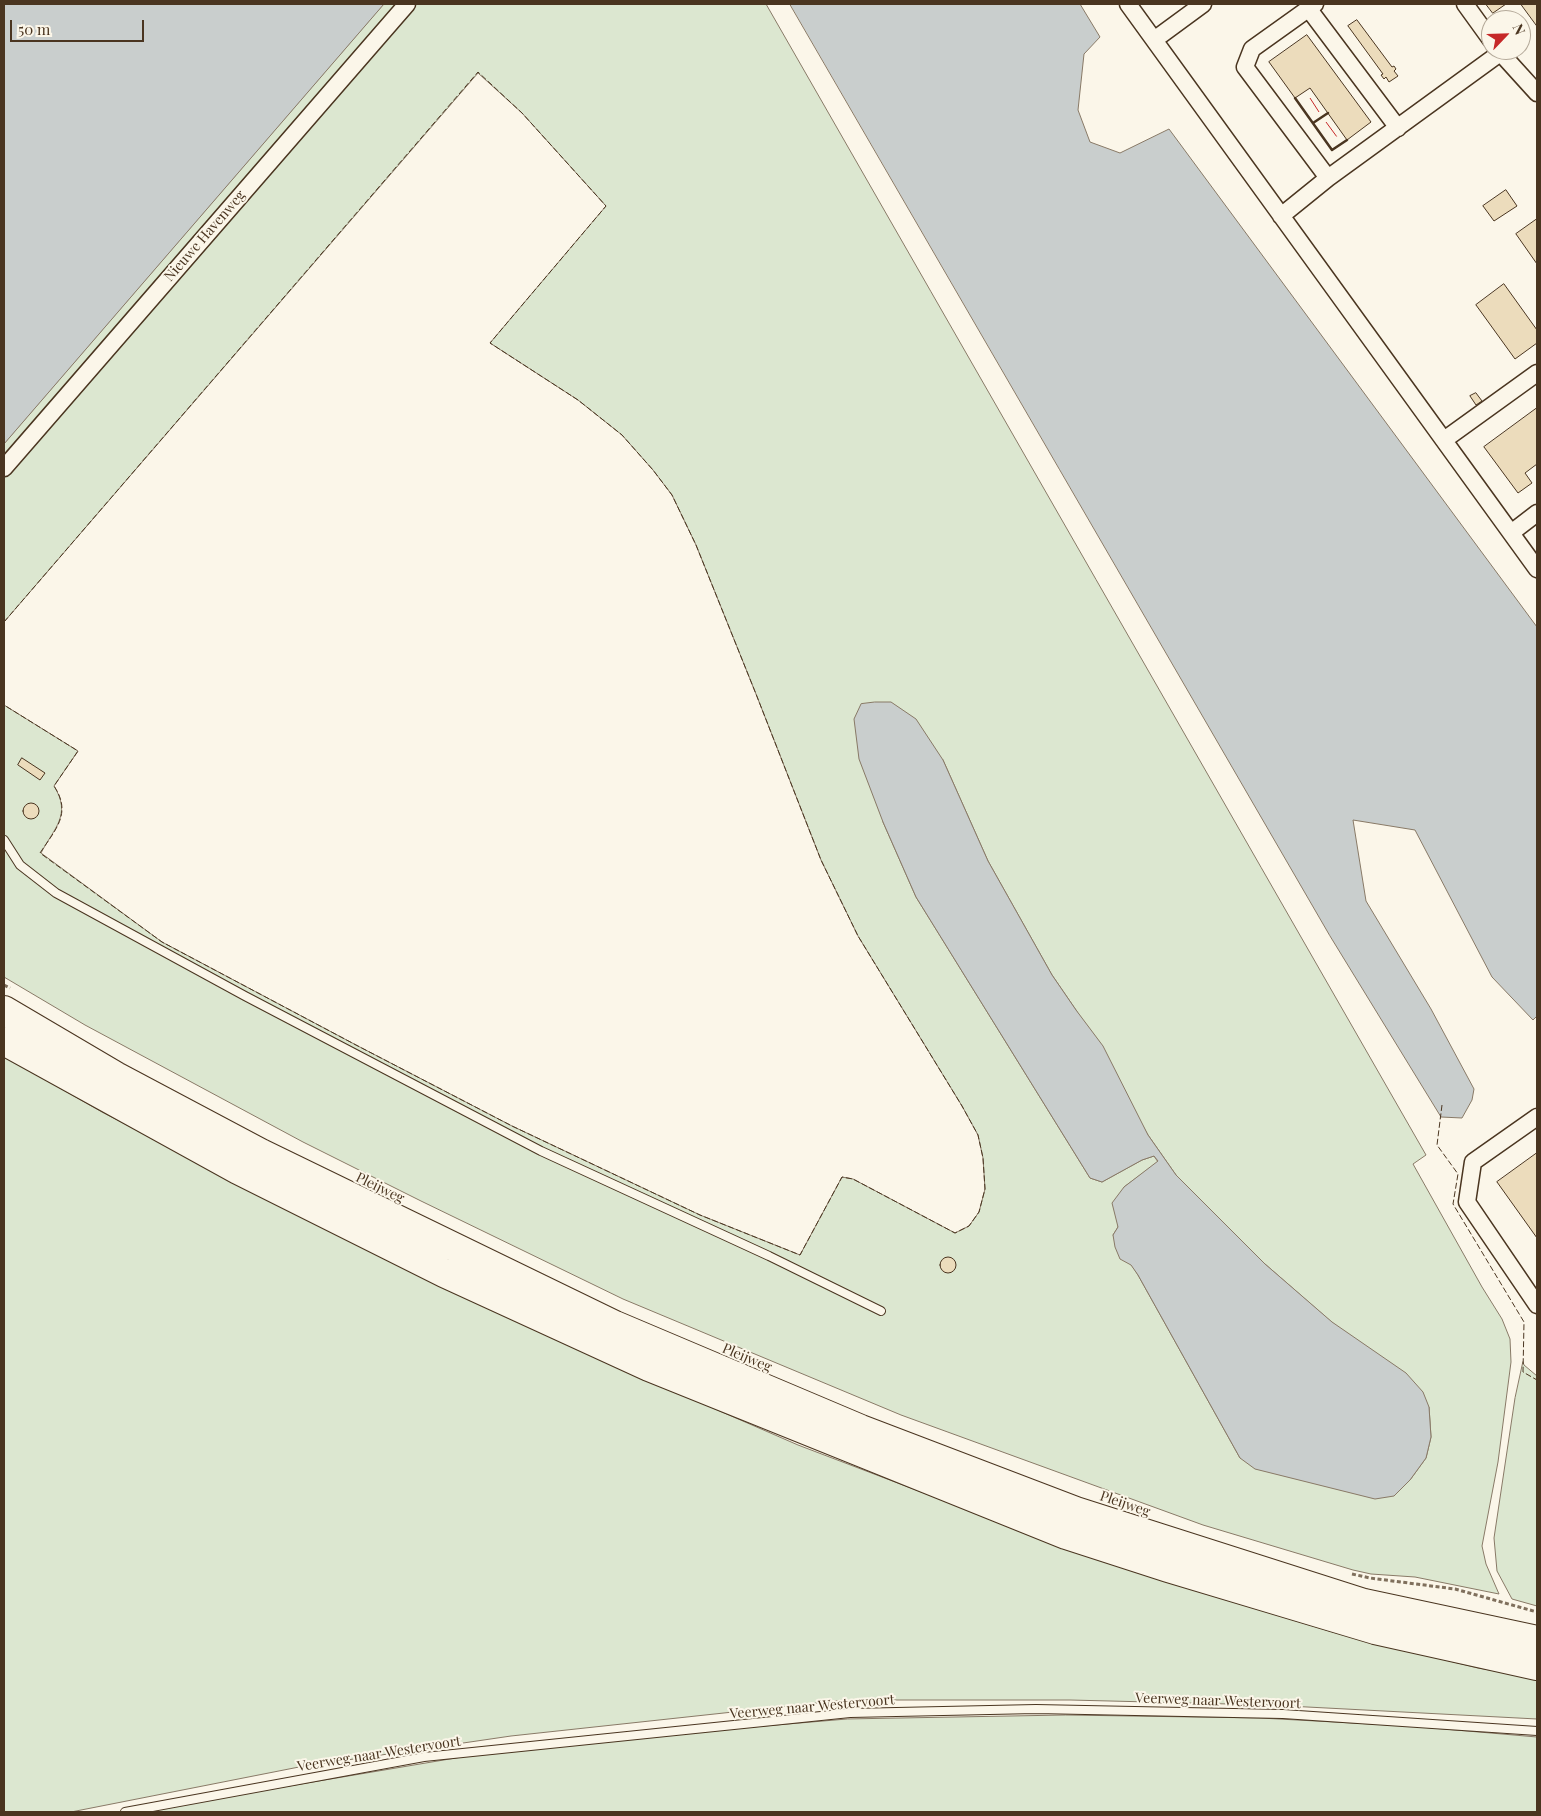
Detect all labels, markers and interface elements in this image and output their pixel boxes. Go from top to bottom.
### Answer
scale bar [12,10,146,42]
north arrow [1481,10,1531,60]
text: 50 m [18,19,50,39]
text: N [1509,21,1530,38]
street label: Nieuwe Havenweg [161,187,249,285]
street label: Pleijweg [353,1169,407,1207]
street label: Pleijweg [720,1340,774,1376]
street label: Pleijweg [1098,1488,1152,1520]
street label: Veerweg naar Westervoort [1135,1690,1301,1712]
street label: Veerweg naar Westervoort [729,1691,895,1723]
street label: Veerweg naar Westervoort [296,1733,462,1775]

